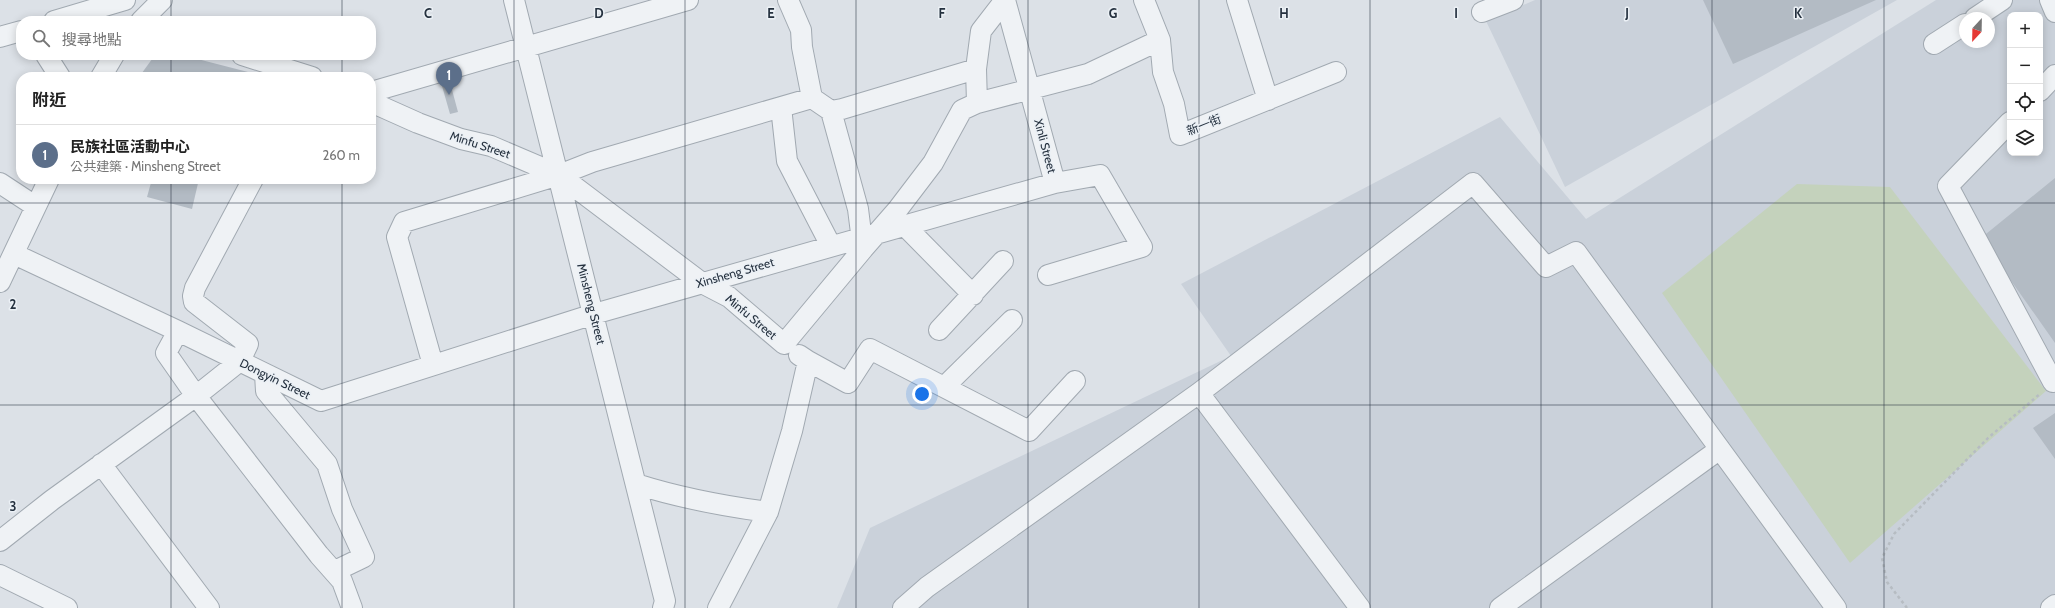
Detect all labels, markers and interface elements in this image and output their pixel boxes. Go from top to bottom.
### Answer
text: C [424,5,432,21]
text: D [594,5,604,21]
text: E [767,5,775,21]
text: F [939,5,946,21]
text: G [1109,5,1118,21]
text: H [1279,5,1289,21]
text: I [1454,5,1458,21]
text: J [1624,5,1629,21]
text: K [1794,5,1803,21]
north arrow [1959,12,1995,48]
map controls [2007,12,2043,156]
button: + [2007,12,2043,48]
search box [16,16,376,60]
icon: search [30,27,52,49]
text: 搜尋地點 [62,31,122,49]
button: − [2007,48,2043,84]
pin: 1 [436,62,462,95]
button: locate [2007,84,2043,120]
text: 附近 [32,90,66,110]
street label: 新一街 [1184,111,1223,138]
street label: Xinli Street [1031,117,1060,175]
button: layers [2007,120,2043,156]
street label: Minfu Street [448,128,512,161]
text: 民族社區活動中心 [70,138,190,156]
text: 1 [43,147,47,163]
text: 260 m [322,147,360,163]
text: 公共建築 · Minsheng Street [70,158,221,174]
street label: Xinsheng Street [694,254,776,291]
street label: Minsheng Street [574,262,609,346]
street label: Minfu Street [723,291,780,342]
text: 2 [10,296,17,312]
street label: Dongyin Street [237,355,313,402]
your location [912,384,932,404]
text: 3 [9,498,17,514]

